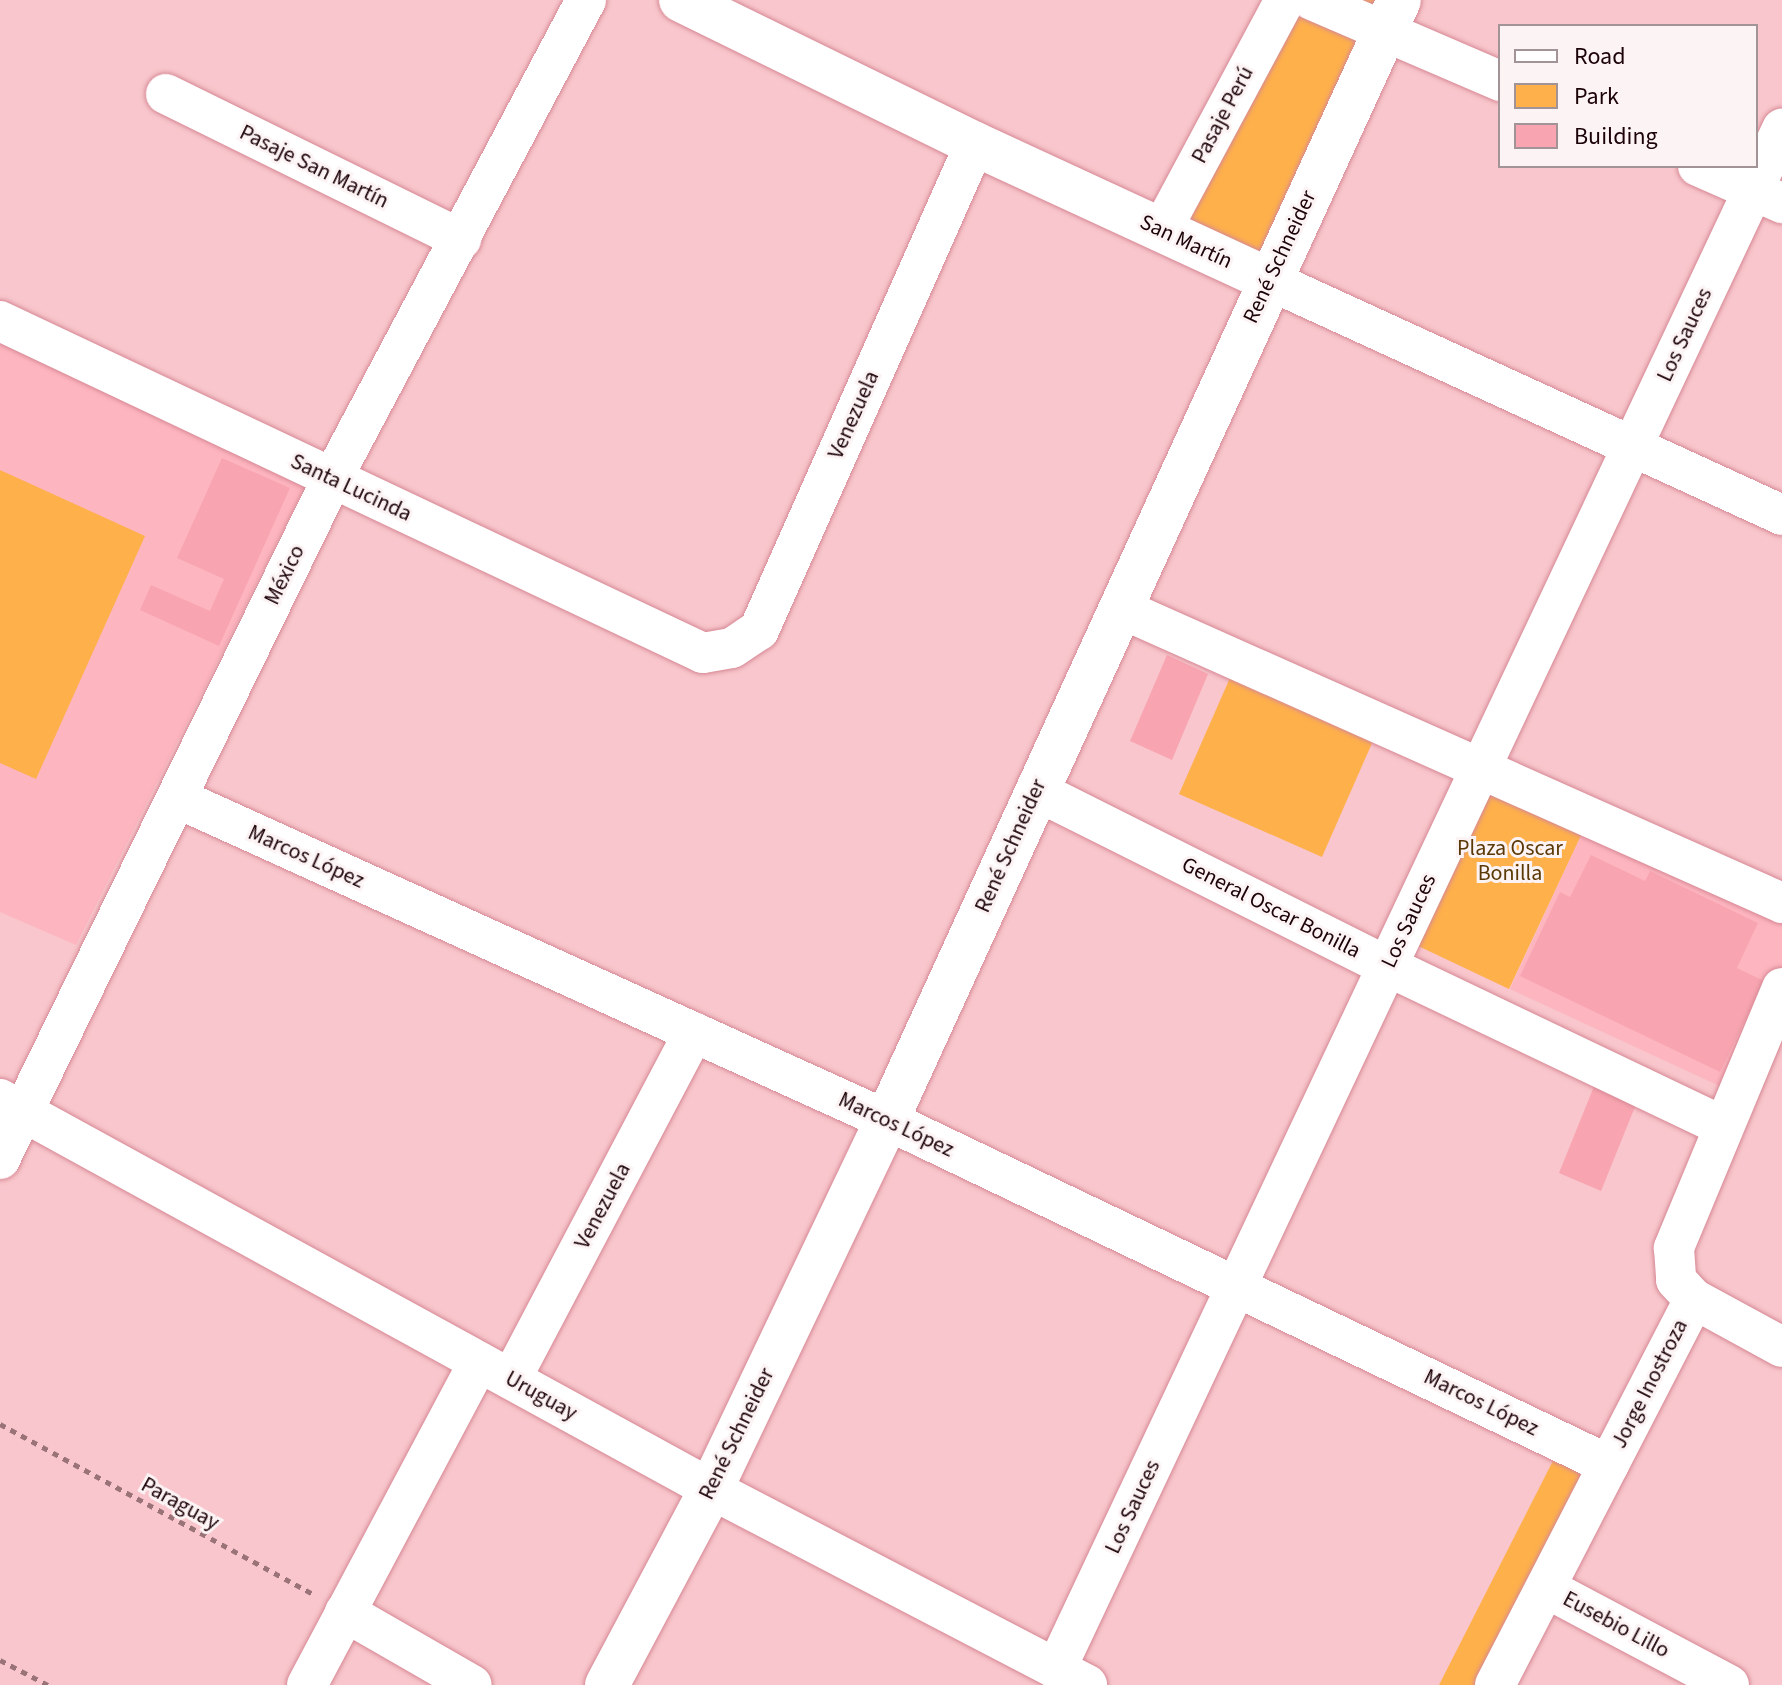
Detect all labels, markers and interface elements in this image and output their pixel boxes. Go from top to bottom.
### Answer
legend [1498,24,1758,168]
text: Road [1574,39,1626,74]
street label: Pasaje Perú [1186,62,1260,168]
text: Park [1574,79,1619,114]
text: Building [1574,119,1658,154]
street label: Pasaje San Martín [235,120,393,214]
street label: René Schneider [1238,186,1322,328]
street label: San Martín [1136,209,1236,275]
street label: Los Sauces [1652,284,1718,386]
street label: Venezuela [823,367,885,463]
street label: Santa Lucinda [286,448,416,528]
street label: México [259,541,311,609]
street label: René Schneider [970,775,1052,917]
street label: Marcos López [244,820,368,894]
park label: Plaza Oscar Bonilla [1457,835,1563,886]
street label: General Oscar Bonilla [1177,852,1365,964]
street label: Los Sauces [1376,870,1442,972]
street label: Marcos López [834,1087,958,1163]
street label: Venezuela [569,1158,637,1254]
street label: Jorge Inostroza [1606,1315,1694,1453]
street label: René Schneider [694,1364,780,1504]
street label: Marcos López [1419,1364,1543,1442]
street label: Uruguay [500,1365,582,1427]
street label: Los Sauces [1100,1456,1166,1558]
street label: Paraguay [136,1472,224,1536]
street label: Eusebio Lillo [1558,1586,1674,1664]

